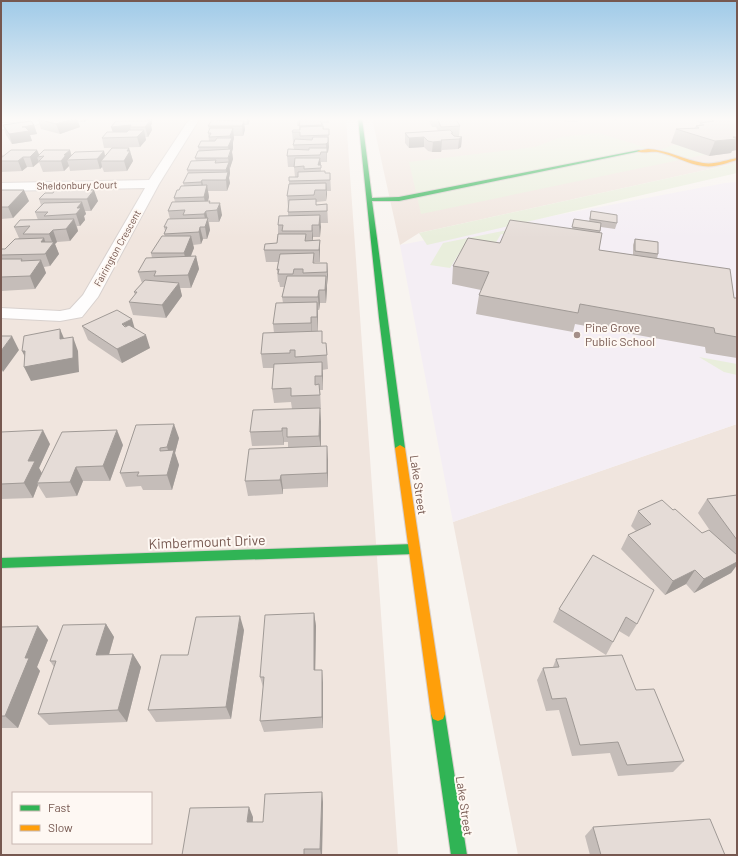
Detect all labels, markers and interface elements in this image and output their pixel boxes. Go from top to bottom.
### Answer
street label: Sheldonbury Court [37,178,118,192]
street label: Fairington Crescent [91,207,143,288]
place label: Pine Grove Public School [585,320,655,348]
marker: Pine Grove Public School [572,330,582,340]
street label: Lake Street [408,454,430,516]
street label: Kimbermount Drive [148,531,266,552]
street label: Lake Street [454,775,476,837]
legend [12,792,152,844]
text: Fast [48,800,71,814]
text: Slow [48,820,73,834]

